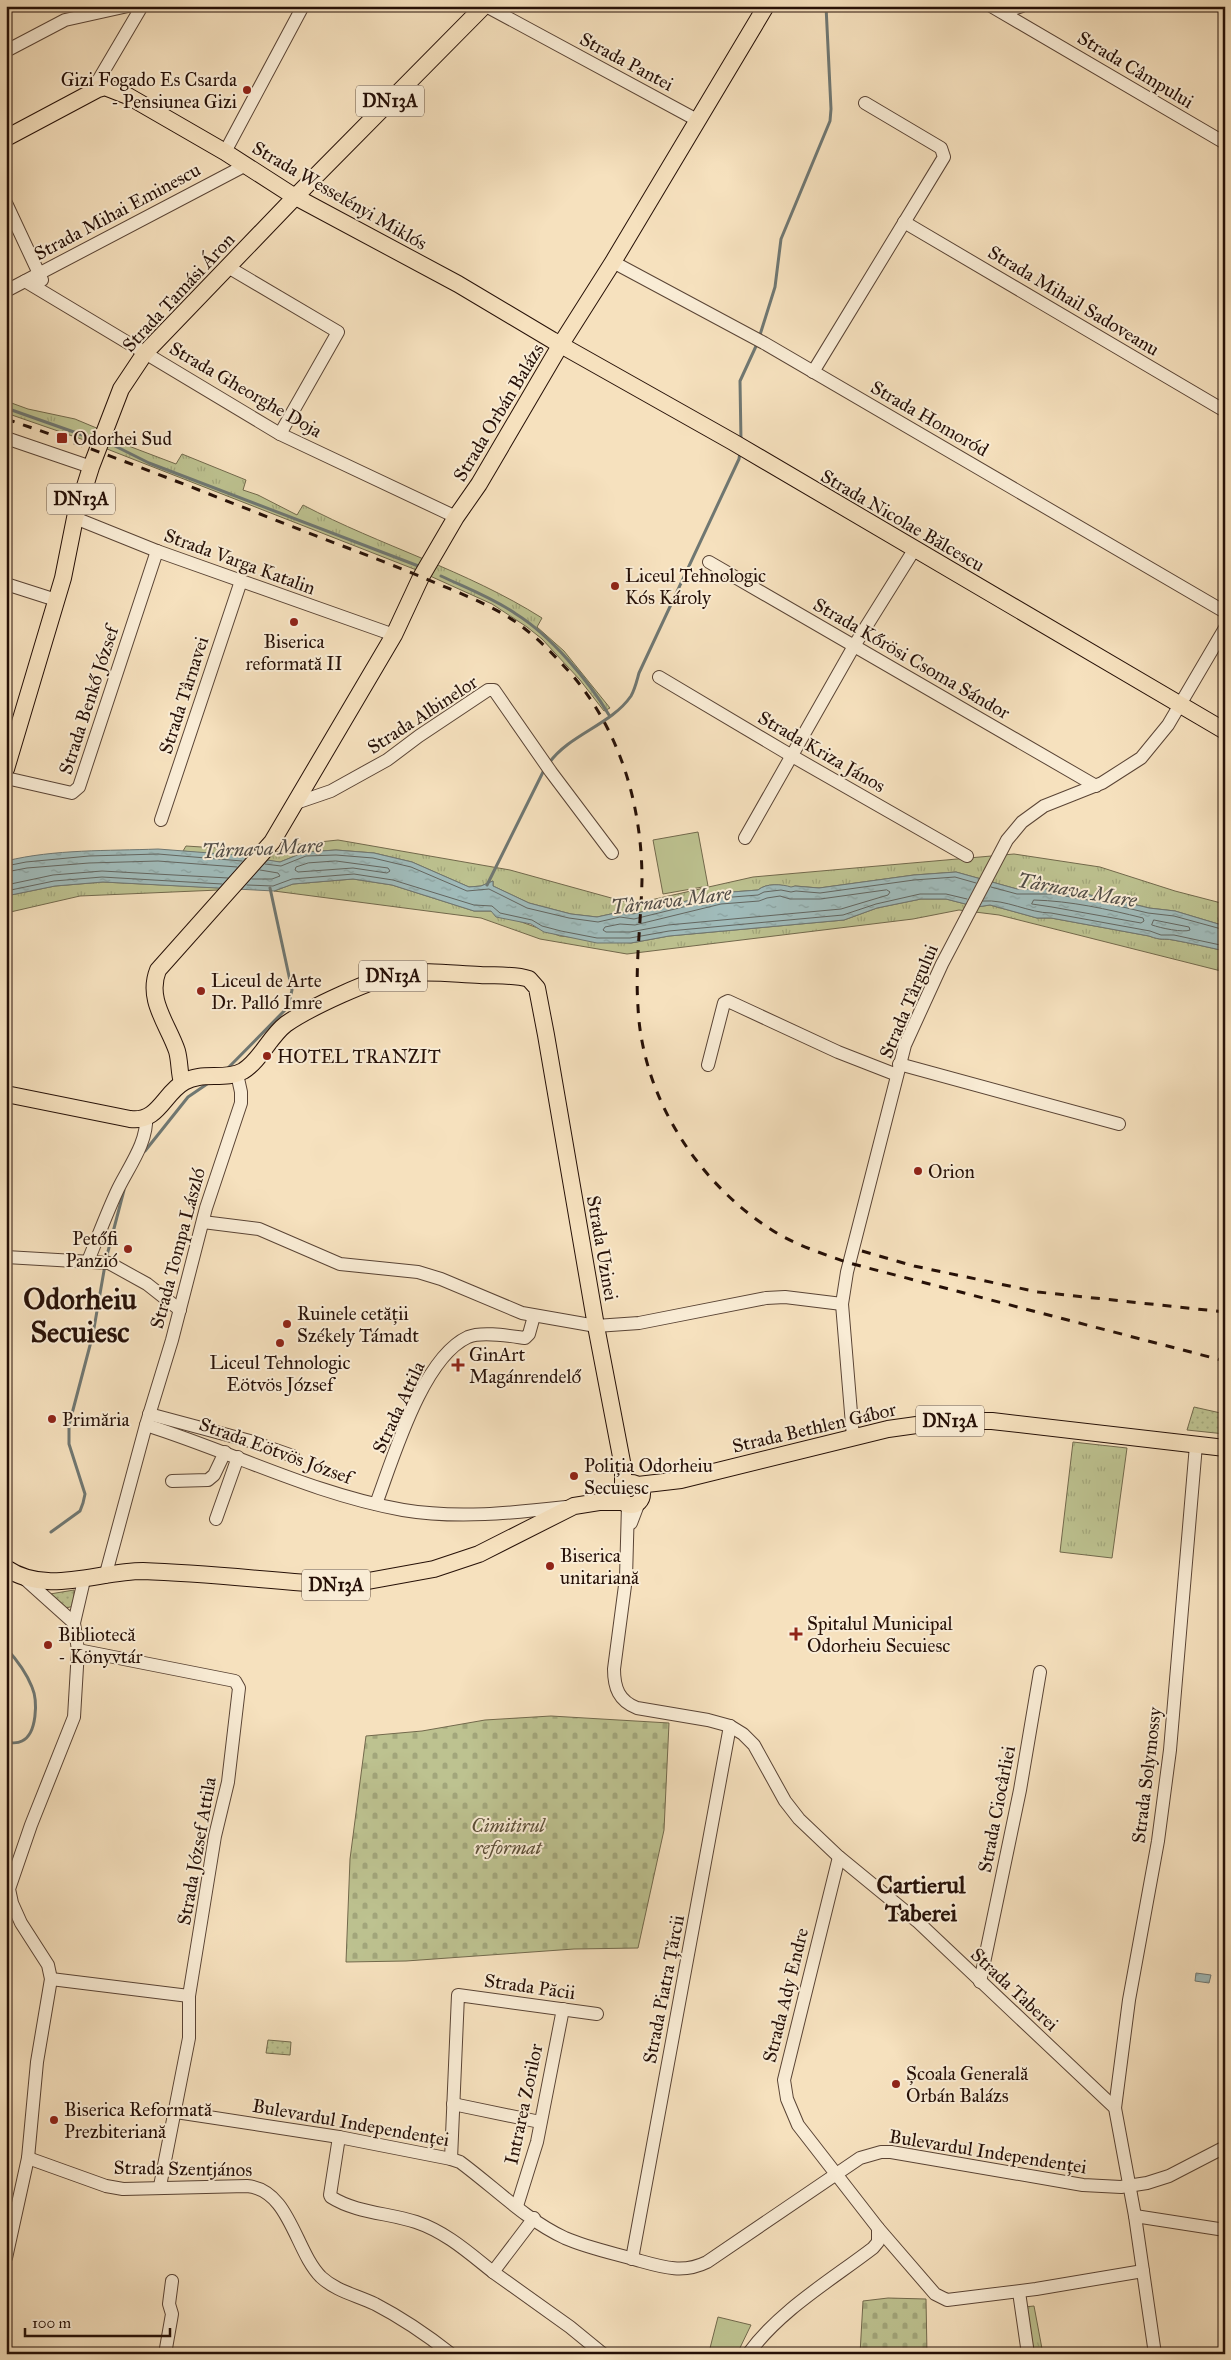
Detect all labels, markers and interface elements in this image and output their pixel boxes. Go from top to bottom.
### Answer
street label: Strada Câmpului [1073,26,1198,113]
street label: Strada Pantei [576,27,678,96]
place label: Gizi Fogado Es Csarda - Pensiunea Gizi [61,68,238,113]
marker: Gizi Fogado Es Csarda - Pensiunea Gizi [241,84,253,96]
road number: DN13A [356,85,424,116]
street label: Strada Wesselényi Miklós [248,136,431,255]
street label: Strada Mihai Eminescu [30,158,204,265]
street label: Strada Tamási Áron [117,227,239,357]
street label: Strada Mihail Sadoveanu [984,240,1163,361]
street label: Strada Gheorghe Doja [165,336,327,444]
street label: Strada Orbán Balázs [448,339,549,486]
street label: Strada Homoród [867,375,993,462]
place label: Odorhei Sud [73,427,172,450]
marker: Odorhei Sud [55,431,69,445]
street label: Strada Nicolae Bălcescu [817,464,989,577]
road number: DN13A [47,484,115,514]
street label: Strada Varga Katalin [161,523,319,600]
place label: Liceul Tehnologic Kós Károly [625,564,766,609]
marker: Liceul Tehnologic Kós Károly [609,580,621,592]
street label: Strada Kőrösi Csoma Sándor [809,593,1015,725]
marker: Biserica reformată II [288,616,300,628]
street label: Strada Benkő József [54,621,125,778]
place label: Biserica reformată II [245,630,343,675]
street label: Strada Târnavei [154,633,213,757]
street label: Strada Albinelor [363,670,482,759]
street label: Strada Kriza János [753,706,890,798]
water label: Târnava Mare [201,833,324,863]
water label: Târnava Mare [1015,868,1139,912]
water label: Târnava Mare [609,881,733,919]
street label: Strada Târgului [874,941,944,1062]
road number: DN13A [359,960,427,991]
place label: Liceul de Arte Dr. Palló Imre [211,969,322,1014]
marker: Liceul de Arte Dr. Palló Imre [195,985,207,997]
place label: HOTEL TRANZIT [277,1045,441,1068]
marker: HOTEL TRANZIT [261,1050,273,1062]
place label: Orion [928,1160,975,1183]
street label: Strada Tompa László [145,1165,210,1331]
marker: Orion [912,1165,924,1177]
street label: Strada Uzinei [582,1194,623,1303]
place label: Petőfi Panzió [66,1227,118,1272]
marker: Petőfi Panzió [122,1243,134,1255]
district label: Odorheiu Secuiesc [23,1282,137,1350]
place label: Ruinele cetății Székely Támadt [297,1302,419,1347]
marker: Ruinele cetății Székely Támadt [281,1318,293,1330]
marker: Liceul Tehnologic Eötvös József [274,1337,286,1349]
place label: GinArt Magánrendelő [469,1343,581,1389]
place label: Liceul Tehnologic Eötvös József [209,1351,351,1397]
street label: Strada Attila [367,1357,430,1457]
marker: GinArt Magánrendelő [451,1358,465,1372]
street label: Strada Bethlen Gábor [730,1397,899,1458]
road number: DN13A [916,1405,984,1436]
place label: Primăria [62,1408,130,1431]
street label: Strada Eötvös József [196,1412,358,1491]
marker: Primăria [46,1413,58,1425]
place label: Poliția Odorheiu Secuiesc [584,1454,713,1499]
marker: Poliția Odorheiu Secuiesc [568,1470,580,1482]
place label: Biserica unitariană [560,1544,640,1589]
marker: Biserica unitariană [544,1560,556,1572]
road number: DN13A [302,1570,370,1600]
place label: Spitalul Municipal Odorheiu Secuiesc [807,1612,953,1657]
place label: Bibliotecă - Könyvtár [58,1623,144,1668]
marker: Spitalul Municipal Odorheiu Secuiesc [789,1627,803,1641]
marker: Bibliotecă - Könyvtár [42,1639,54,1651]
street label: Strada Solymossy [1127,1705,1166,1845]
street label: Strada Ciocârliei [973,1744,1020,1874]
street label: Strada József Attila [172,1774,222,1927]
park label: Cimitirul reformat [471,1814,547,1859]
district label: Cartierul Taberei [877,1870,966,1928]
street label: Strada Piatra Țărcii [638,1913,689,2065]
street label: Strada Ady Endre [758,1925,813,2065]
street label: Strada Taberei [966,1943,1063,2036]
street label: Strada Păcii [483,1969,577,2004]
street label: Intrarea Zorilor [499,2041,548,2167]
place label: Școala Generală Orbán Balázs [906,2062,1029,2107]
marker: Școala Generală Orbán Balázs [890,2078,902,2090]
street label: Bulevardul Independenței [251,2094,451,2151]
place label: Biserica Reformată Prezbiteriană [64,2098,213,2143]
marker: Biserica Reformată Prezbiteriană [48,2114,60,2126]
street label: Bulevardul Independenței [887,2125,1088,2178]
street label: Strada Szentjános [113,2156,253,2181]
scale bar [25,2305,170,2337]
text: 100 m [32,2314,72,2332]

